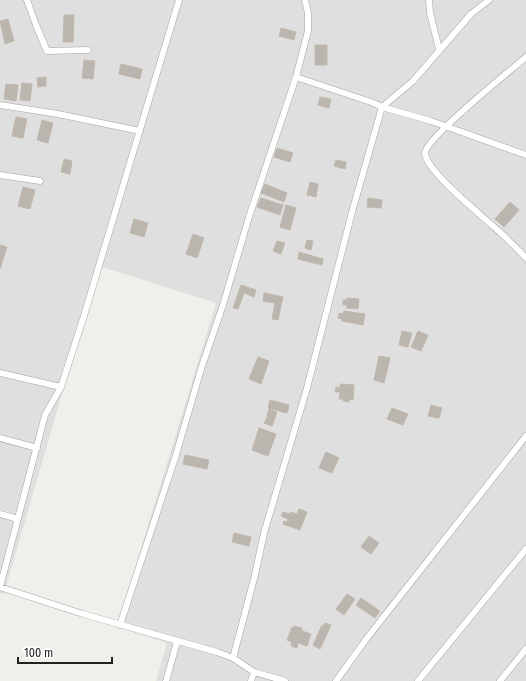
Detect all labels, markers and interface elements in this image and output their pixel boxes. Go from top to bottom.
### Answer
scale bar [18,639,112,665]
text: 100 m [24,646,53,660]

